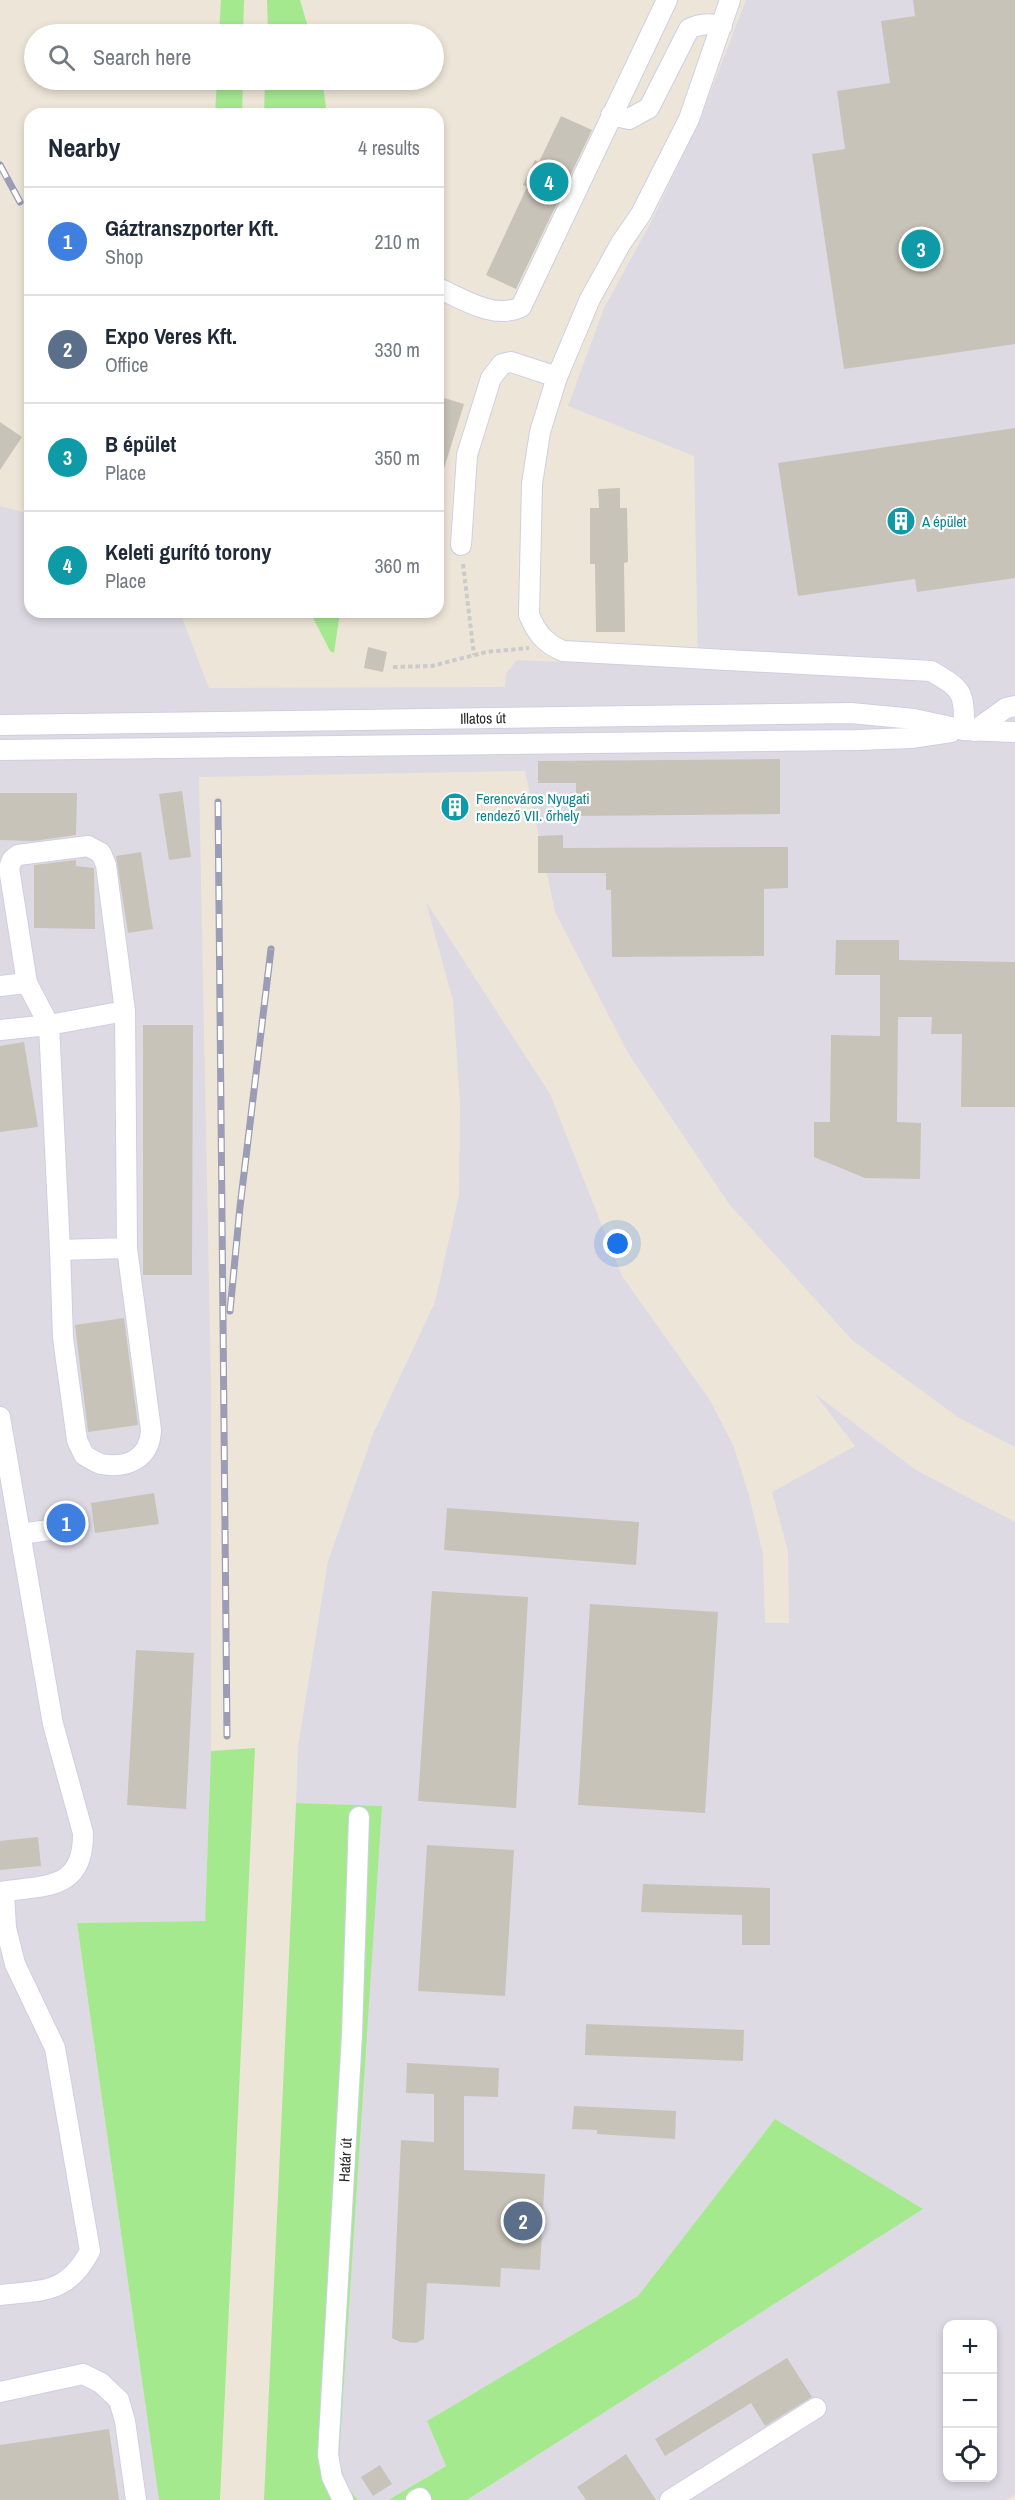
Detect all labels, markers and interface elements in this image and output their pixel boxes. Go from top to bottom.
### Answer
search box [24,24,444,90]
icon: search [45,41,78,74]
text: Search here [93,42,191,72]
text: Nearby [48,130,120,165]
text: 4 results [358,134,420,161]
pin: 4 [530,160,568,204]
text: Gáztranszporter Kft. [105,213,278,243]
pin: 3 [902,226,940,272]
text: 1 [63,228,72,255]
text: 210 m [374,228,420,255]
text: Shop [105,243,143,270]
text: Expo Veres Kft. [105,321,237,351]
text: 2 [63,336,72,363]
text: 330 m [374,336,420,363]
text: Office [105,351,148,378]
text: B épület [105,429,176,459]
text: 3 [63,444,72,471]
text: 350 m [374,444,420,471]
text: Place [105,459,146,486]
building icon: A épület [885,505,917,537]
place label: A épület [921,511,967,532]
text: Keleti gurító torony [105,537,271,567]
text: 4 [63,552,72,579]
text: 360 m [374,552,420,579]
text: Place [105,567,146,594]
street label: Illatos út [460,707,507,729]
place label: Ferencváros Nyugati rendező VII. őrhely [476,788,590,826]
building icon: Ferencváros Nyugati rendező VII. őrhely [439,791,471,823]
your location [603,1229,632,1258]
pin: 1 [46,1500,86,1546]
street label: Határ út [333,2137,357,2182]
pin: 2 [504,2198,542,2244]
map controls [943,2320,997,2482]
button: + [943,2320,997,2374]
button: − [943,2374,997,2428]
button: locate [943,2428,997,2482]

